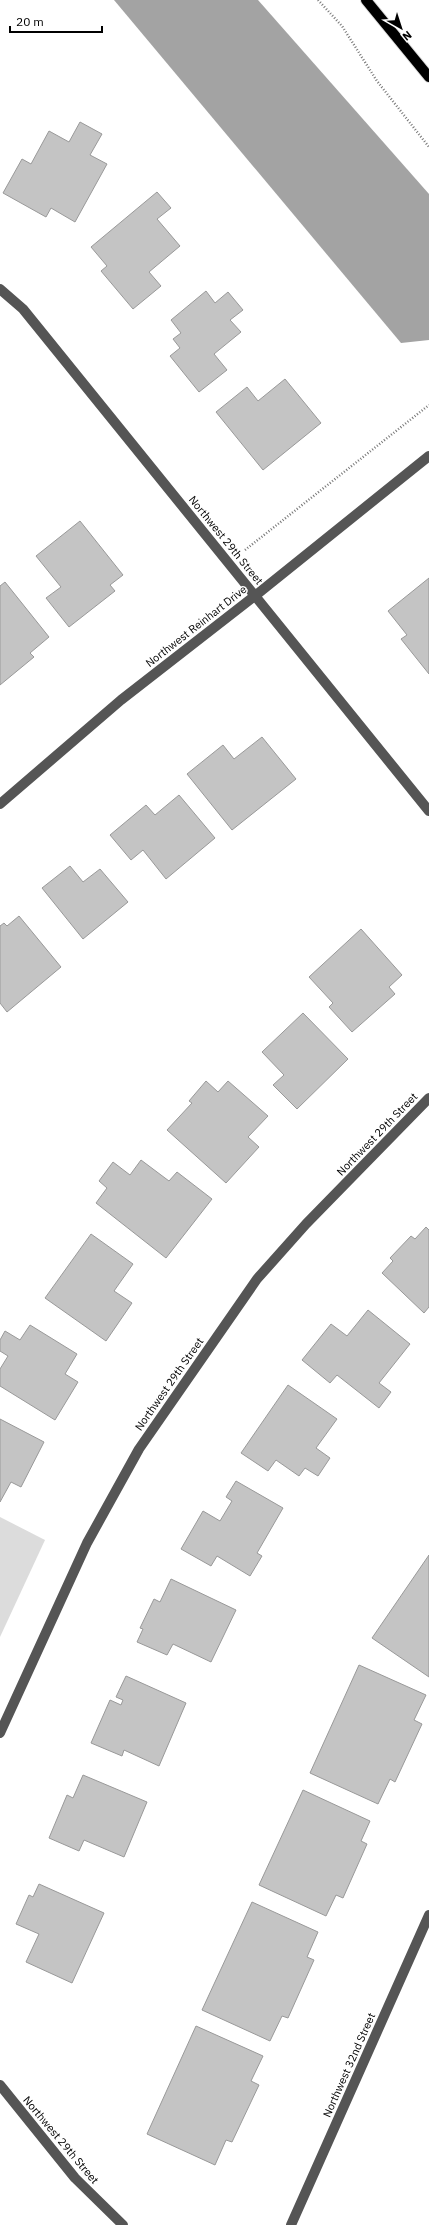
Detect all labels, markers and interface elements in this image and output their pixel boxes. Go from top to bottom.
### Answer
scale bar [10,8,102,34]
north arrow [381,8,421,48]
text: 20 m [16,14,44,29]
text: N [400,28,415,44]
street label: Northwest 29th Street [186,493,266,587]
street label: Northwest Reinhart Drive [143,582,249,670]
street label: Northwest 29th Street [334,1089,420,1179]
street label: Northwest 29th Street [132,1335,206,1433]
street label: Northwest 32nd Street [320,2010,378,2119]
street label: Northwest 29th Street [20,2093,102,2187]

